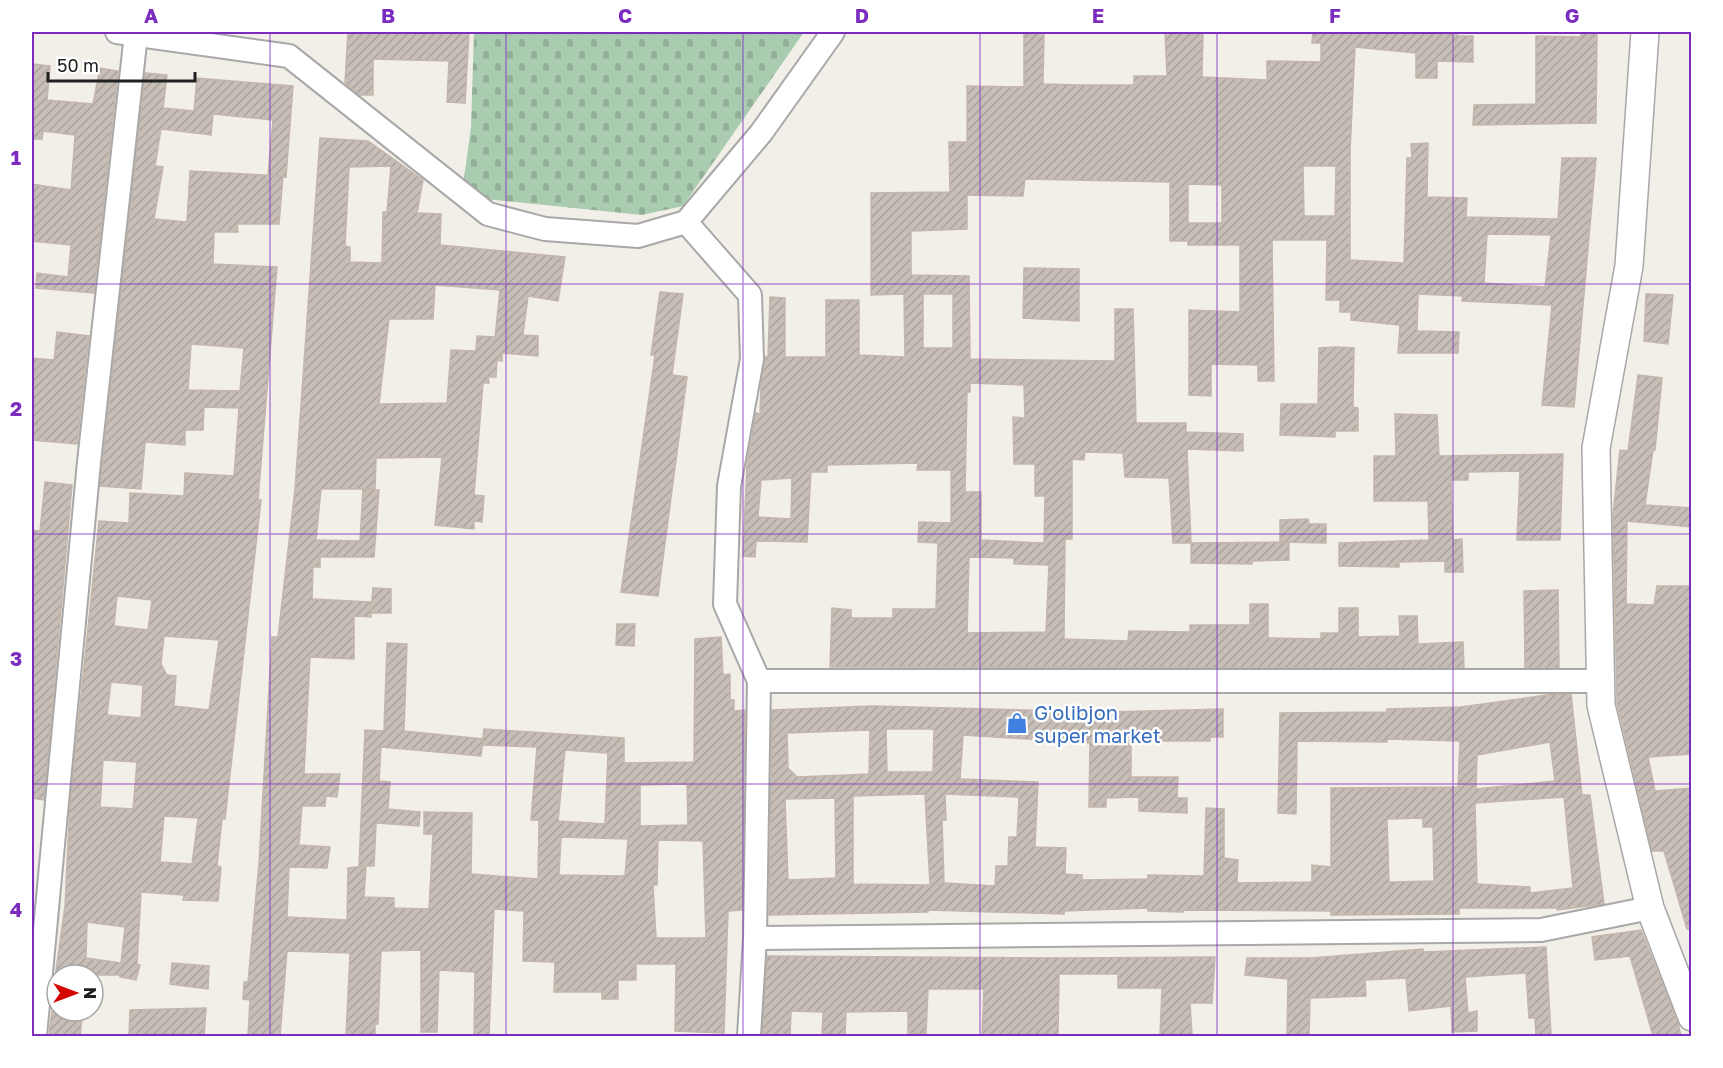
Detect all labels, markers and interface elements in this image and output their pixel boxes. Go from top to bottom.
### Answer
text: A [144,3,158,27]
text: B [381,3,395,27]
text: C [618,3,632,27]
text: D [855,3,869,27]
text: E [1092,3,1104,27]
text: F [1329,3,1341,27]
text: G [1565,3,1579,27]
scale bar [48,45,195,83]
text: 50 m [57,54,99,76]
text: 1 [11,145,21,169]
text: 2 [10,396,22,420]
text: 3 [10,646,22,670]
place label: G'olibjon super market [1034,700,1161,747]
shop icon: G'olibjon super market [1005,711,1029,735]
text: 4 [10,897,22,921]
north arrow [45,963,105,1023]
text: N [80,987,100,999]

